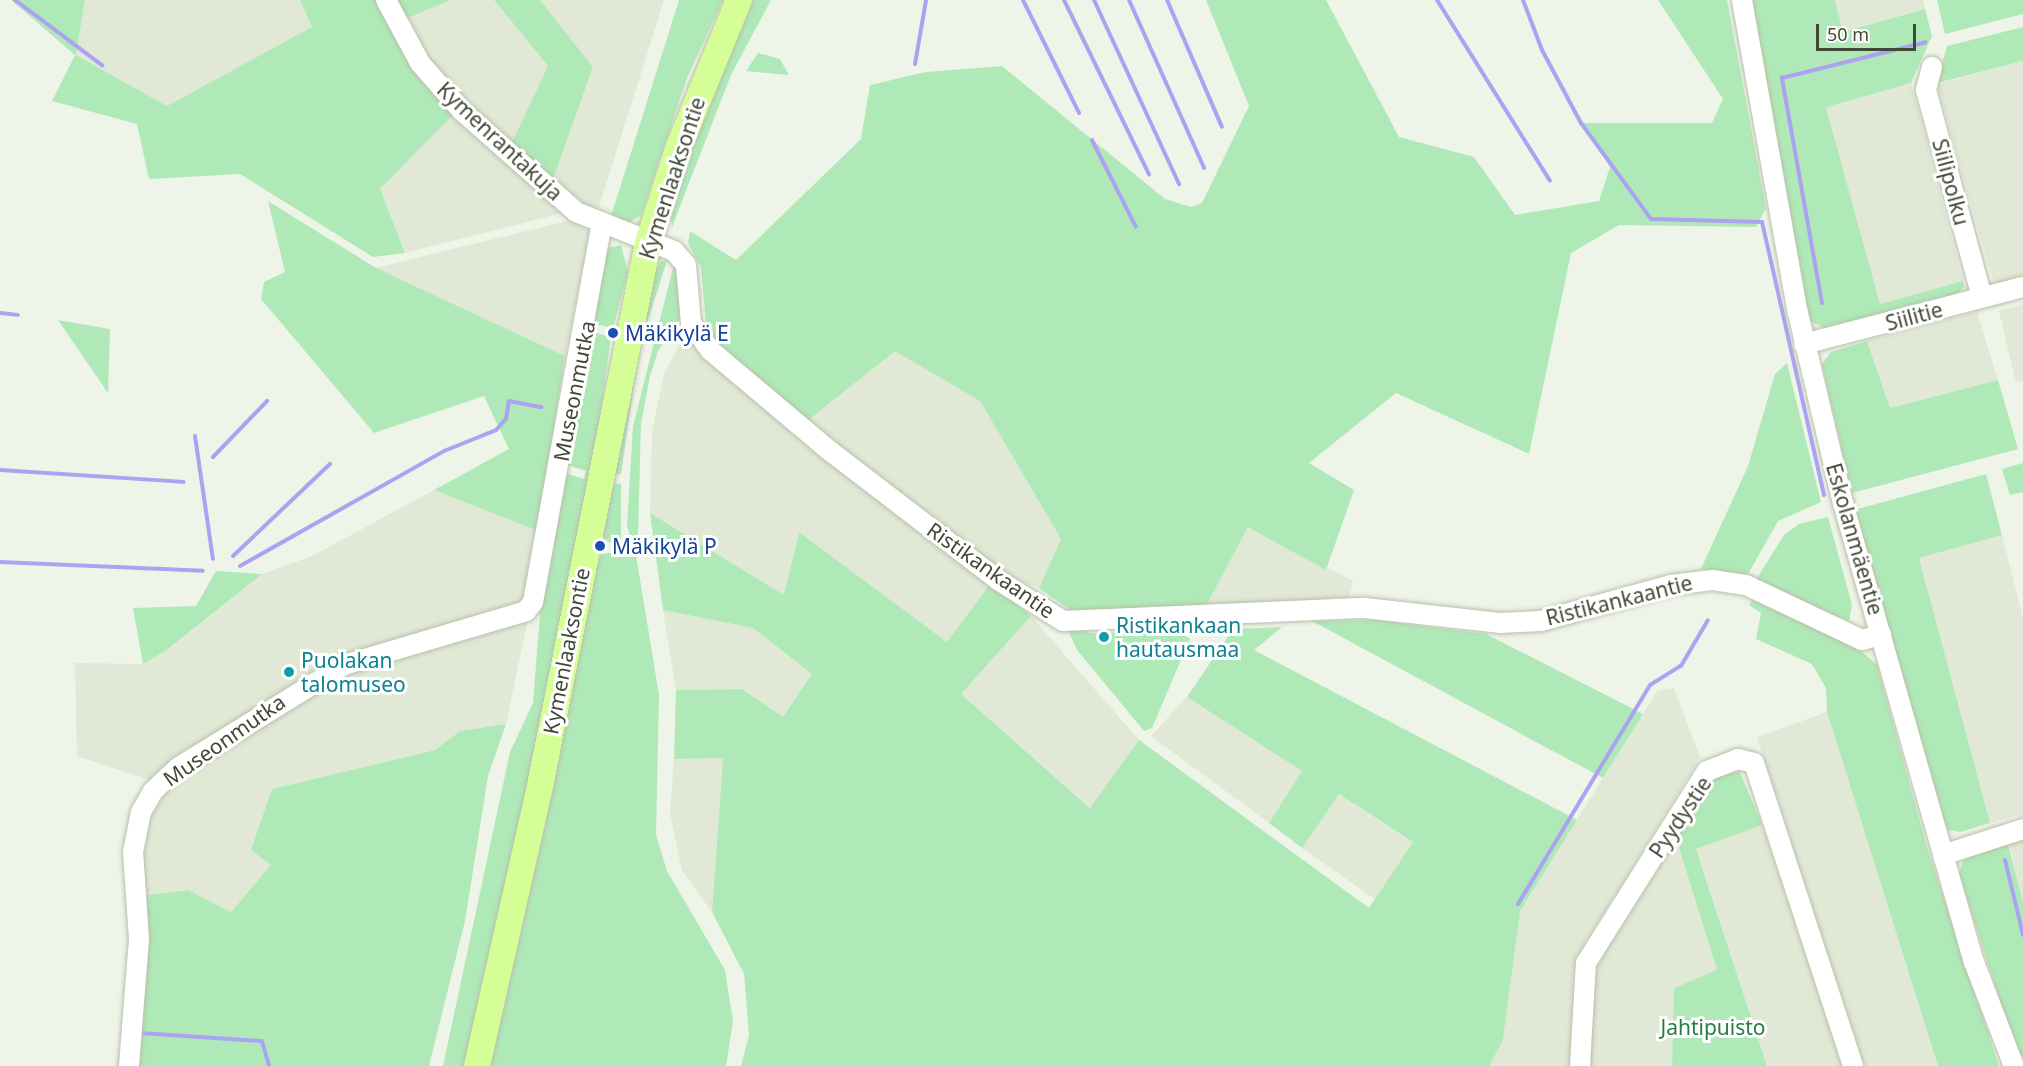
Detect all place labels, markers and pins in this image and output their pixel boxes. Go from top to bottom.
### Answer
place label: Mäkikylä E [625,320,729,346]
marker: Mäkikylä E [606,326,620,340]
place label: Mäkikylä P [612,533,717,559]
marker: Mäkikylä P [593,539,607,553]
place label: Ristikankaan hautausmaa [1116,612,1241,662]
marker: Ristikankaan hautausmaa [1097,630,1111,644]
place label: Puolakan talomuseo [301,647,406,697]
marker: Puolakan talomuseo [282,665,296,679]

